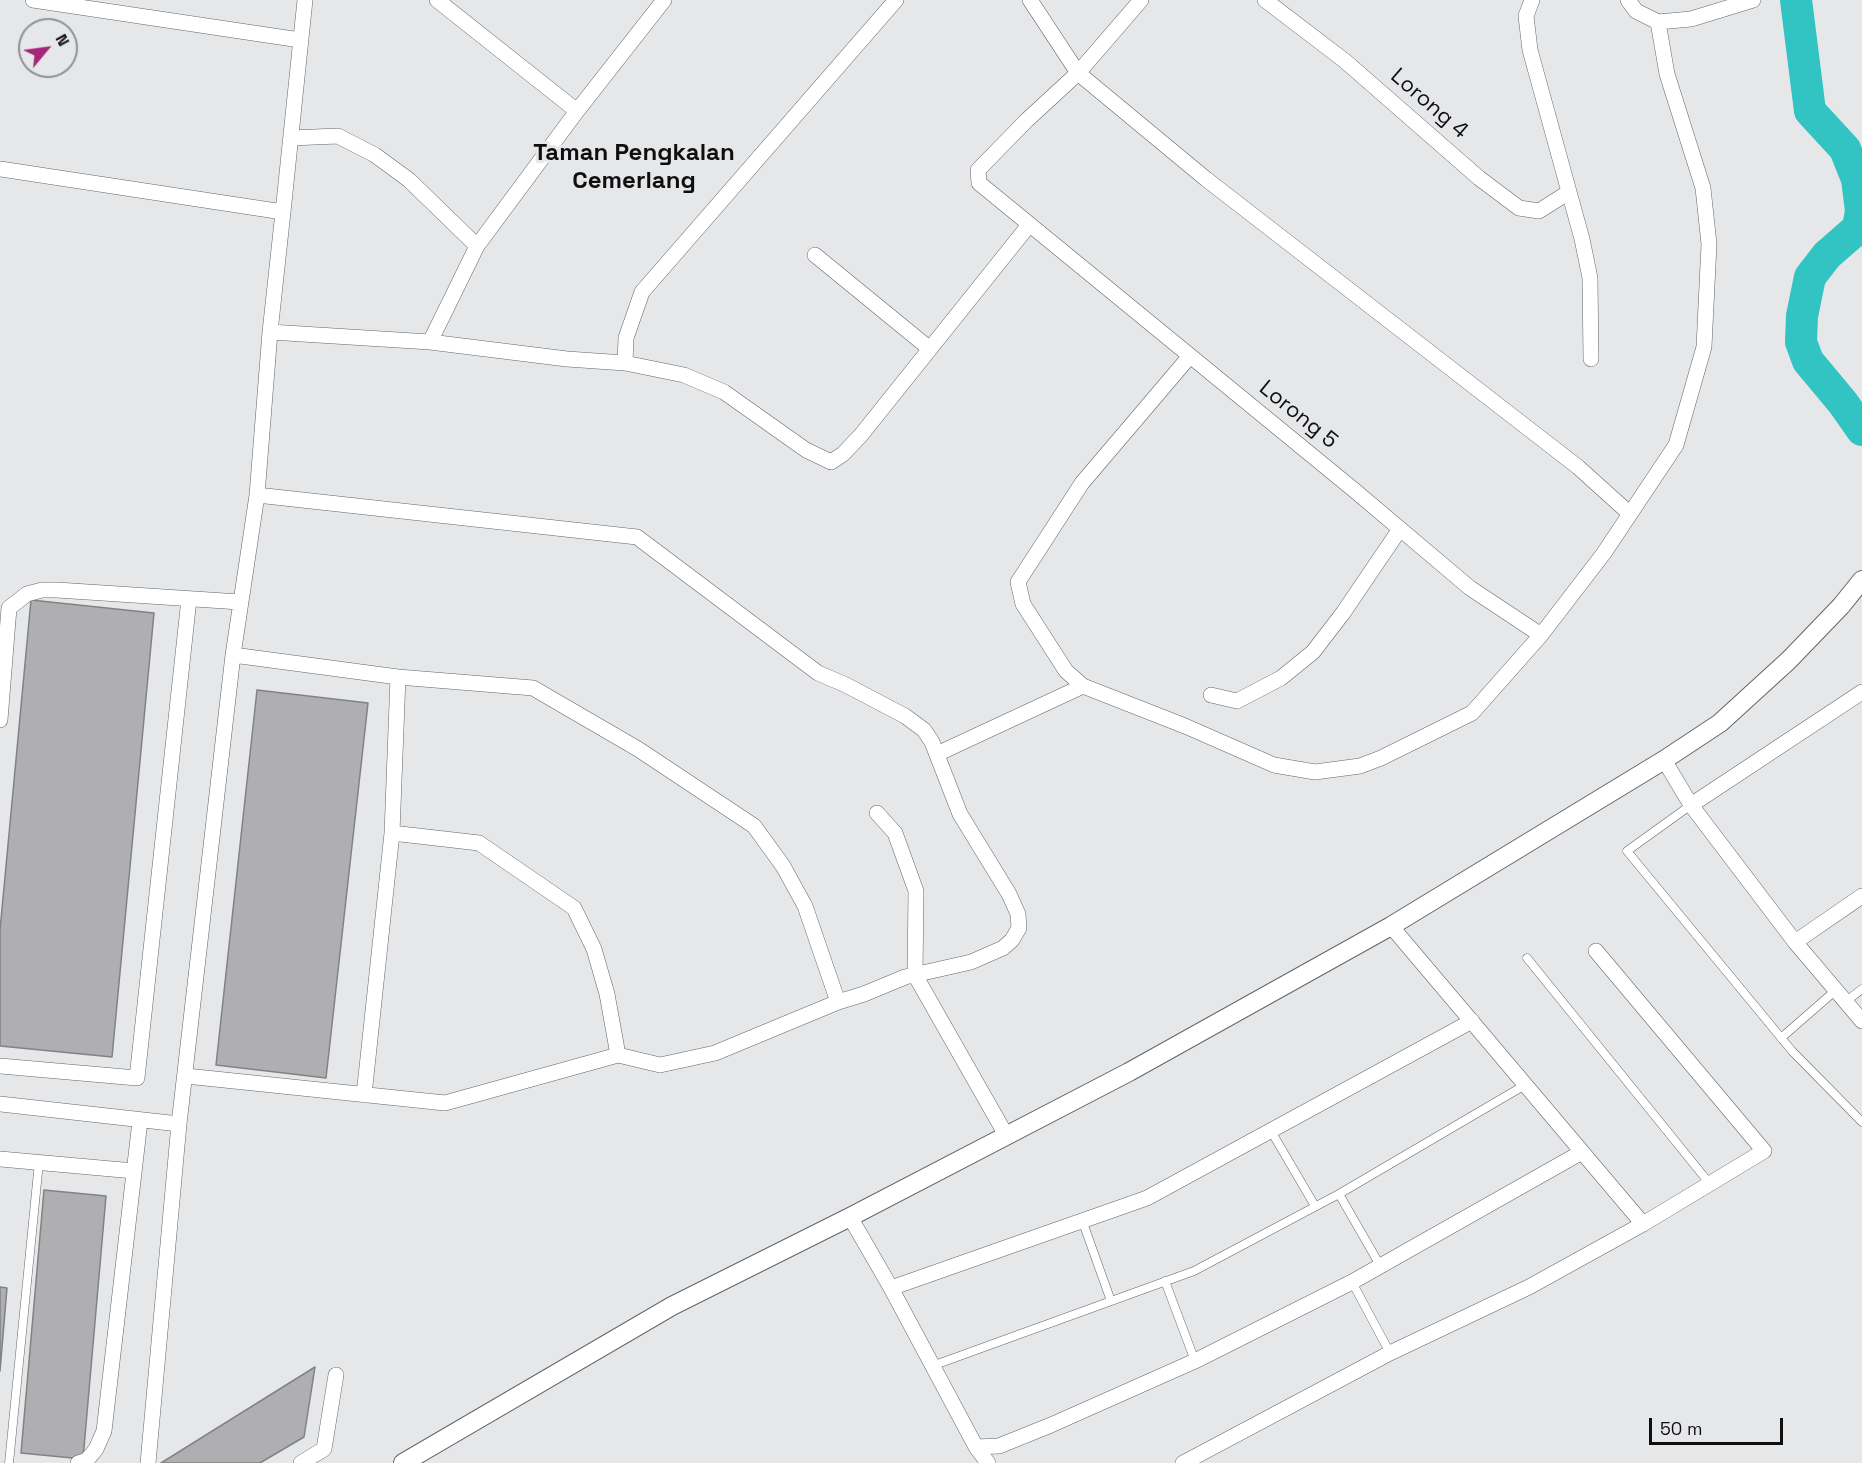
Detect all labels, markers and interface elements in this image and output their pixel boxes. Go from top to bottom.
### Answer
north arrow [18,18,78,78]
text: N [51,30,74,50]
street label: Lorong 4 [1385,63,1473,145]
district label: Taman Pengkalan Cemerlang [533,139,735,195]
street label: Lorong 5 [1253,375,1343,455]
scale bar [1652,1406,1786,1444]
text: 50 m [1660,1417,1702,1440]

